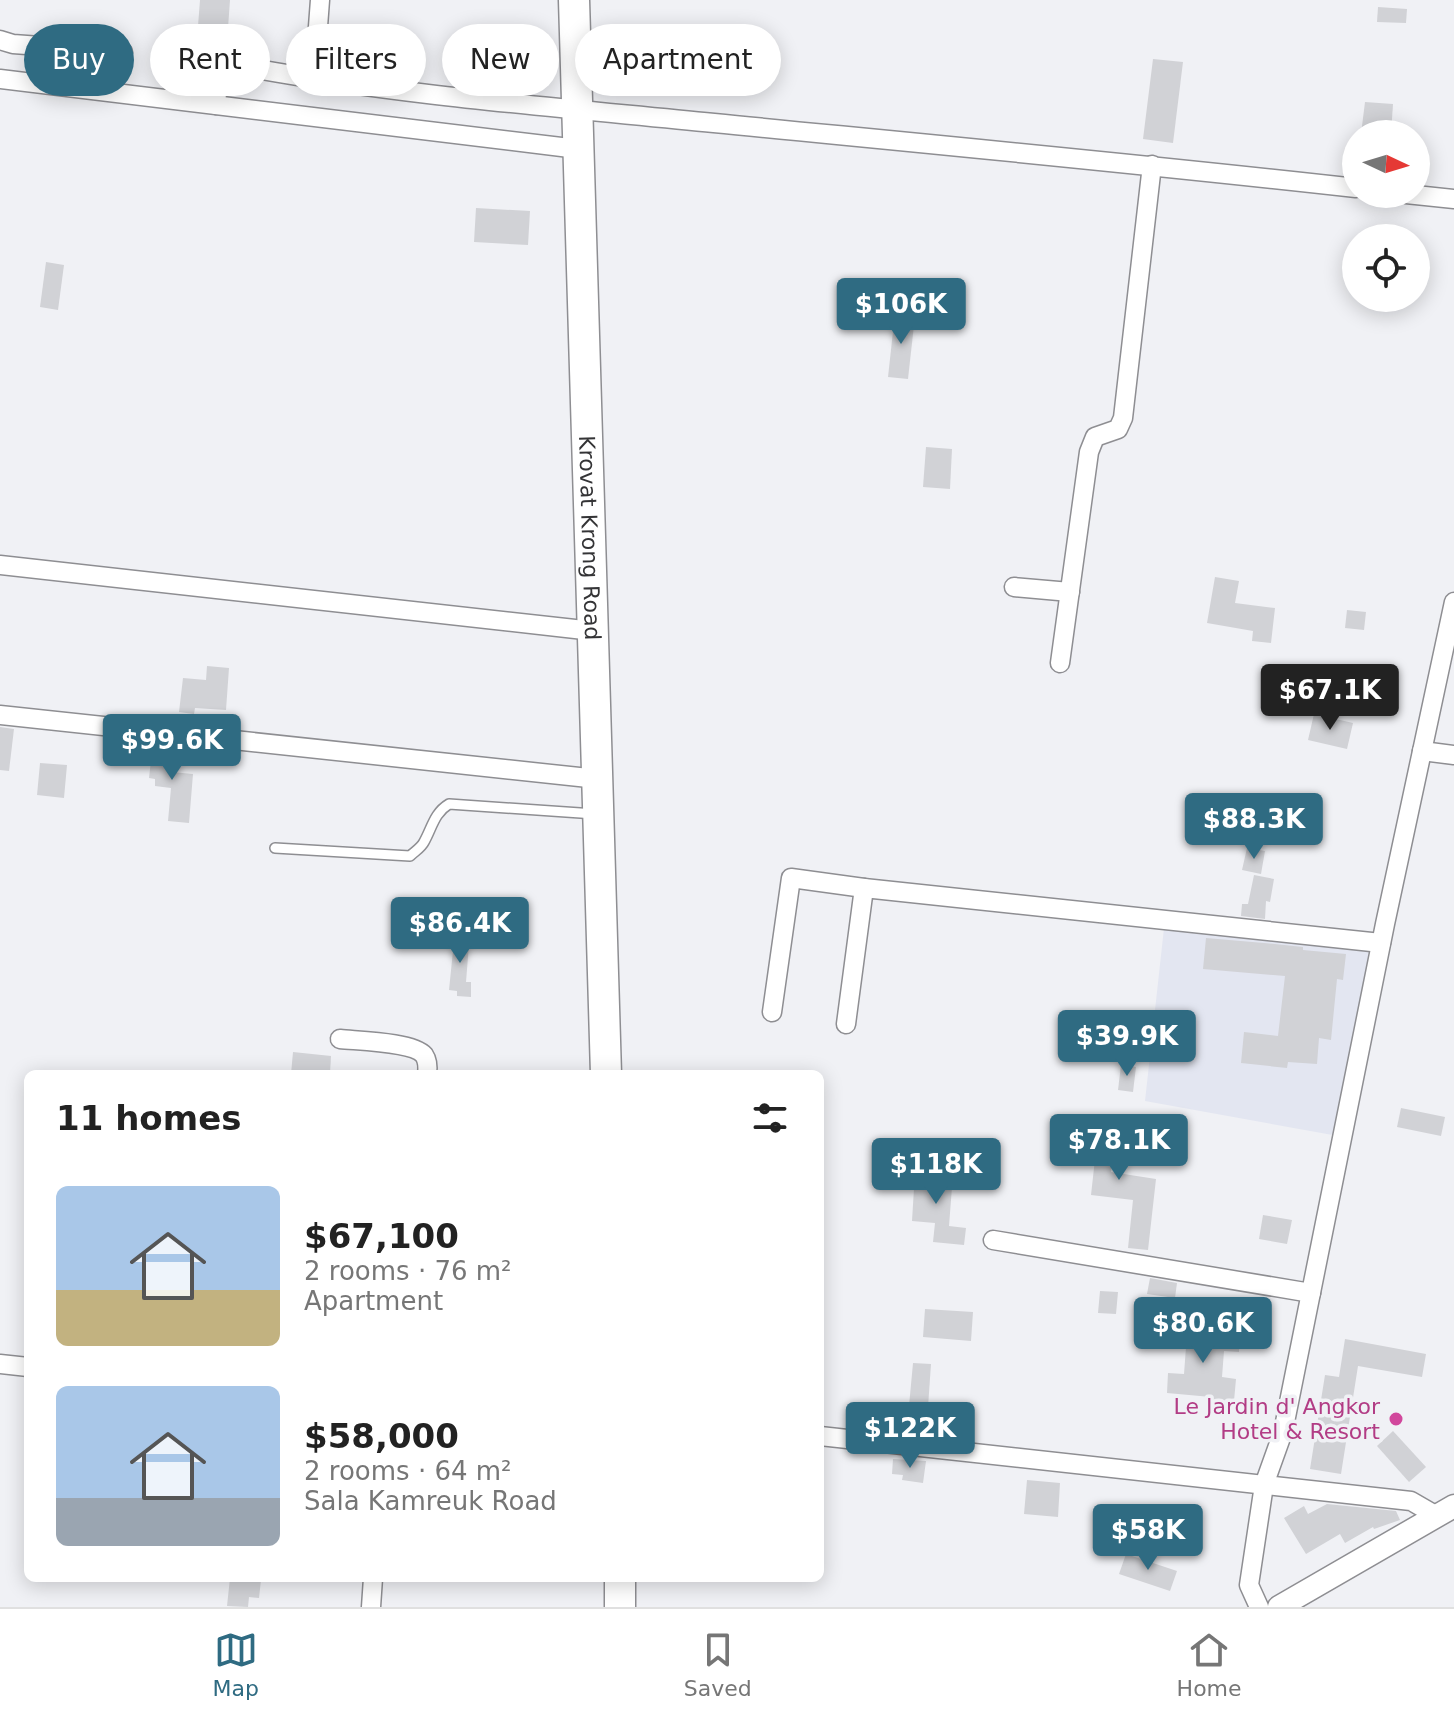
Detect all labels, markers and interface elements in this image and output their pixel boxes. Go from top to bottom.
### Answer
chip: Buy [24,24,134,96]
chip: Rent [150,24,270,96]
chip: Filters [286,24,426,96]
chip: New [442,24,559,96]
chip: Apartment [575,24,781,96]
north arrow [1342,120,1430,208]
map controls [1342,120,1430,312]
button: locate [1342,224,1430,312]
pin: $106K [845,278,957,346]
text: $106K [855,289,947,319]
street label: Krovat Krong Road [574,435,605,641]
pin: $67.1K [1265,664,1395,732]
text: $67.1K [1279,675,1381,705]
pin: $99.6K [107,714,237,782]
text: $99.6K [121,725,223,755]
pin: $88.3K [1189,793,1319,861]
text: $88.3K [1203,804,1305,834]
pin: $86.4K [395,897,525,965]
text: $86.4K [409,908,511,938]
pin: $39.9K [1062,1010,1192,1078]
text: $39.9K [1076,1021,1178,1051]
icon: filters [748,1096,792,1140]
text: 11 homes [56,1098,241,1138]
pin: $78.1K [1054,1114,1184,1182]
text: $78.1K [1068,1125,1170,1155]
pin: $118K [880,1138,992,1206]
text: $118K [890,1149,982,1179]
text: $67,100 [304,1216,459,1256]
icon: home [120,1218,216,1314]
text: 2 rooms · 76 m² [304,1256,512,1286]
text: Apartment [304,1286,443,1316]
pin: $80.6K [1138,1297,1268,1365]
text: $80.6K [1152,1308,1254,1338]
place label: Le Jardin d' Angkor Hotel & Resort [1174,1394,1381,1444]
pin: $122K [854,1402,966,1470]
marker: Le Jardin d' Angkor Hotel & Resort [1387,1410,1405,1428]
text: $122K [864,1413,956,1443]
text: $58,000 [304,1416,459,1456]
icon: home [120,1418,216,1514]
text: 2 rooms · 64 m² [304,1456,512,1486]
text: Sala Kamreuk Road [304,1486,557,1516]
pin: $58K [1101,1504,1195,1572]
text: $58K [1111,1515,1185,1545]
tab: Map [212,1628,259,1701]
tab: Saved [684,1628,752,1701]
tab: Home [1177,1628,1242,1701]

